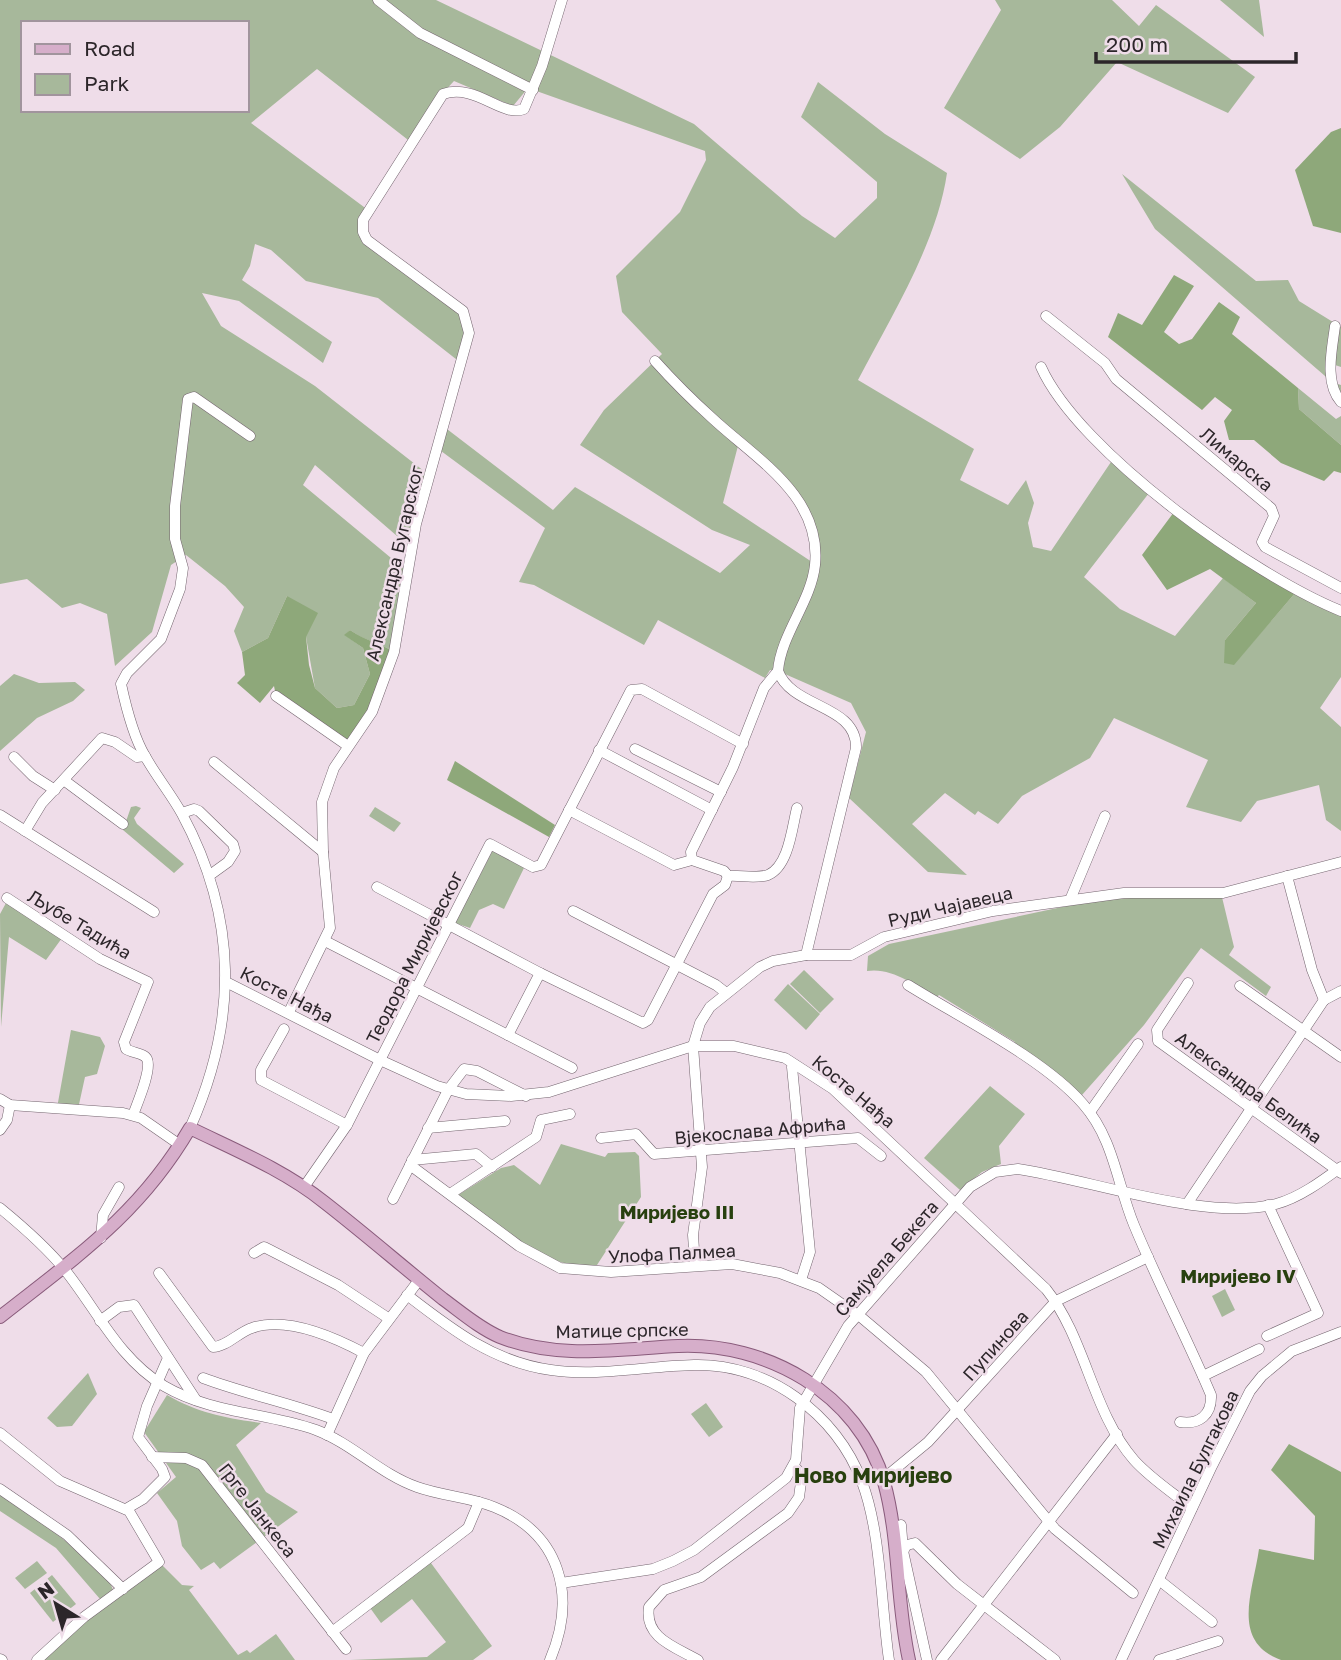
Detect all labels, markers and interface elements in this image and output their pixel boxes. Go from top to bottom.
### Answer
legend [21,21,248,112]
scale bar [1096,21,1296,65]
text: 200 m [1106,31,1168,57]
text: Road [84,35,135,61]
text: Park [84,70,130,96]
street label: Лимарска [1196,422,1278,496]
street label: Александра Бугарског [361,463,427,663]
street label: Теодора Миријевског [361,867,467,1047]
street label: Руди Чајавеца [885,881,1015,931]
street label: Љубе Тадића [24,884,136,964]
street label: Косте Нађа [237,961,337,1027]
street label: Александра Белића [1171,1026,1327,1148]
street label: Косте Нађа [808,1050,900,1132]
street label: Вјекослава Афрића [673,1112,847,1148]
street label: Самјуела Бекета [830,1195,942,1321]
district label: Миријево III [620,1200,734,1223]
street label: Улофа Палмеа [608,1239,736,1267]
district label: Миријево IV [1180,1264,1296,1287]
street label: Пупинова [958,1305,1032,1385]
street label: Матице српске [555,1318,689,1342]
street label: Михаила Булгакова [1147,1386,1243,1552]
street label: Грге Јанкеса [214,1458,302,1562]
district label: Ново Миријево [794,1462,952,1488]
north arrow [21,1569,91,1639]
text: N [33,1576,58,1604]

